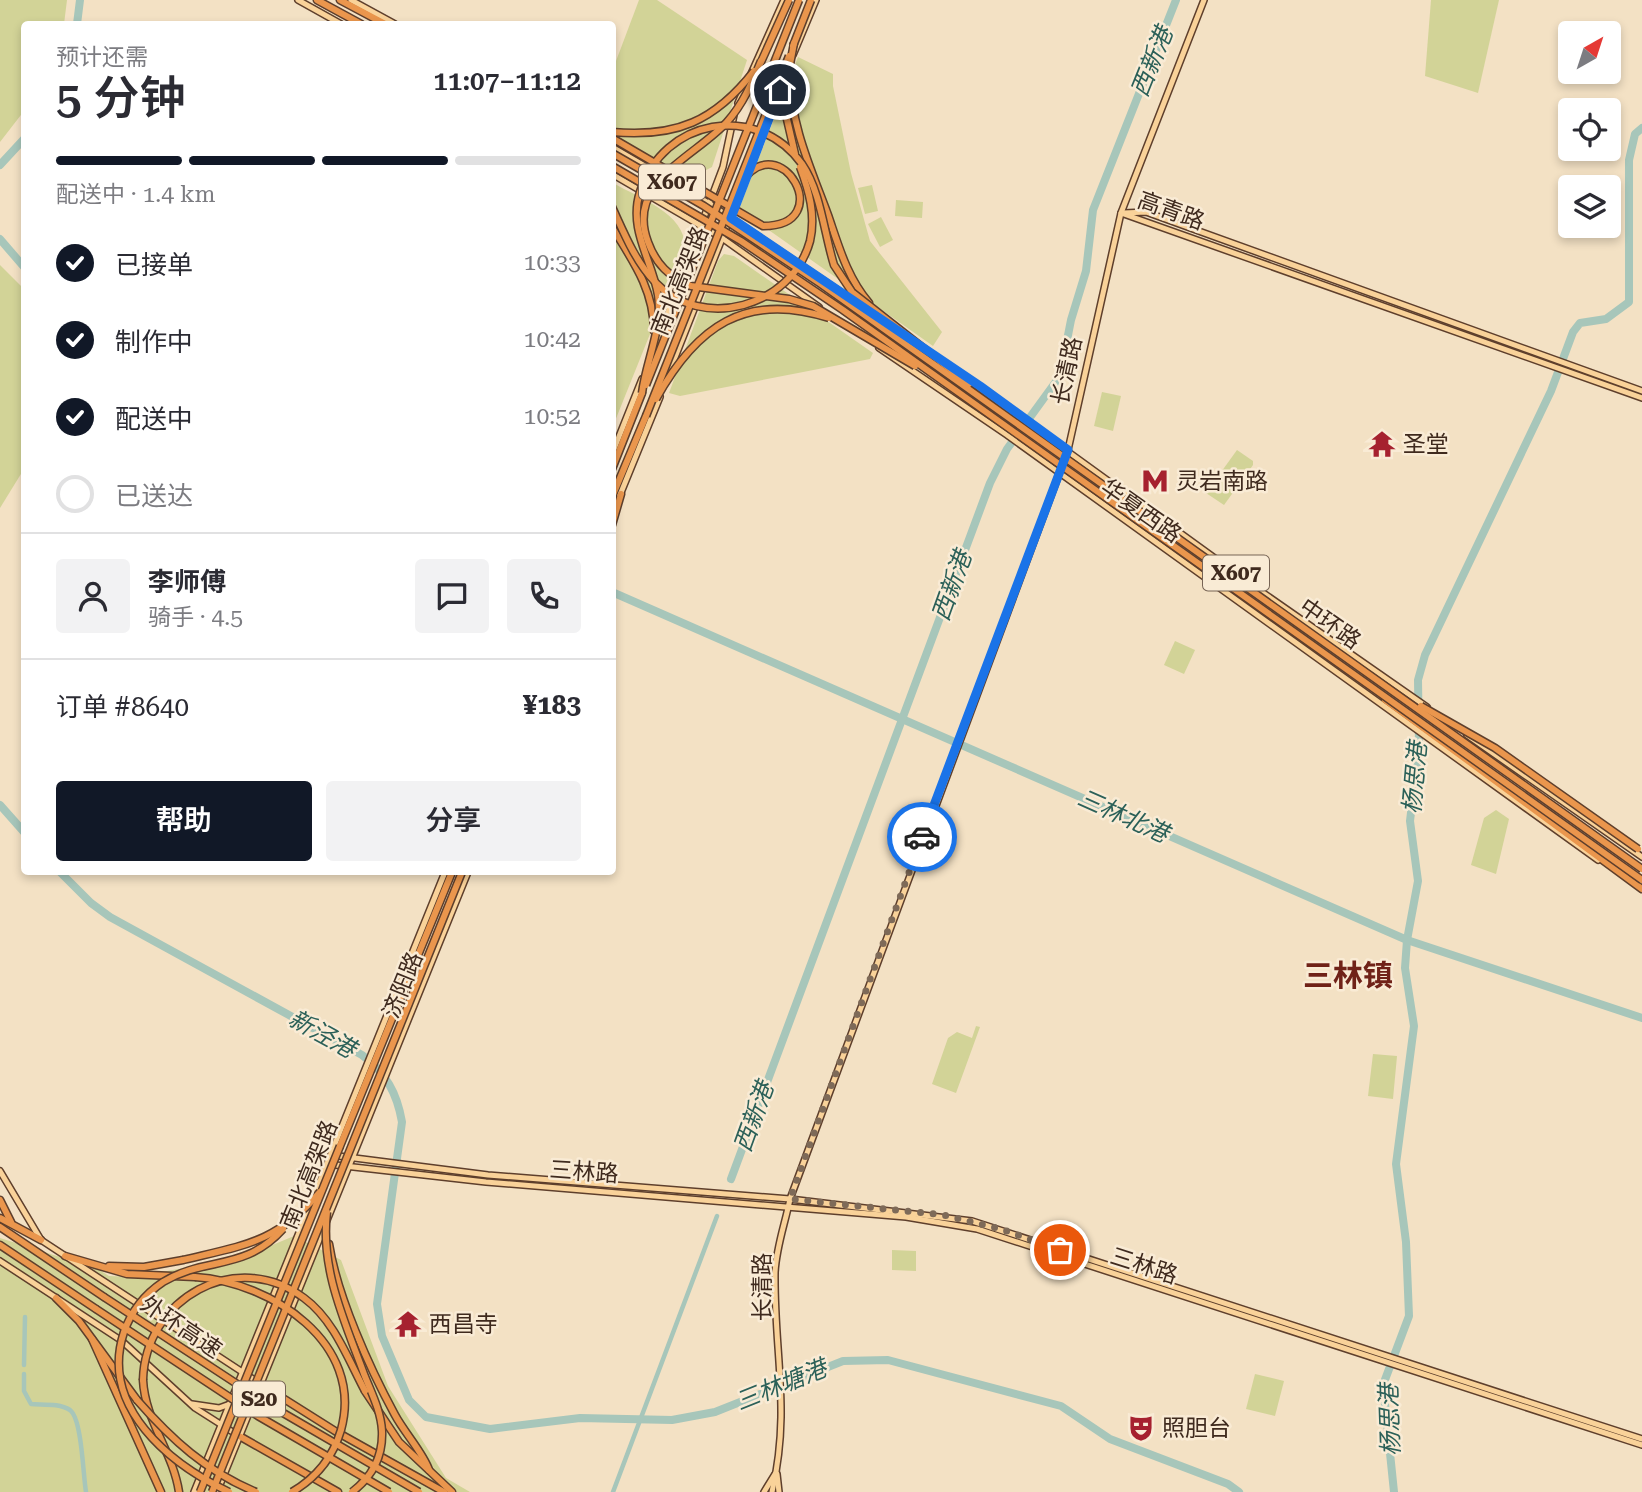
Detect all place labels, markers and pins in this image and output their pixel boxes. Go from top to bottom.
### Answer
pin [750,60,810,120]
temple icon: 圣堂 [1367,429,1397,459]
place label: 圣堂 [1403,431,1449,458]
metro station icon: 灵岩南路 [1140,466,1170,496]
place label: 灵岩南路 [1176,468,1268,495]
pin [1030,1220,1090,1280]
temple icon: 西昌寺 [393,1309,423,1339]
place label: 西昌寺 [429,1311,498,1338]
theatre icon: 照胆台 [1126,1413,1156,1443]
place label: 照胆台 [1162,1415,1231,1442]

